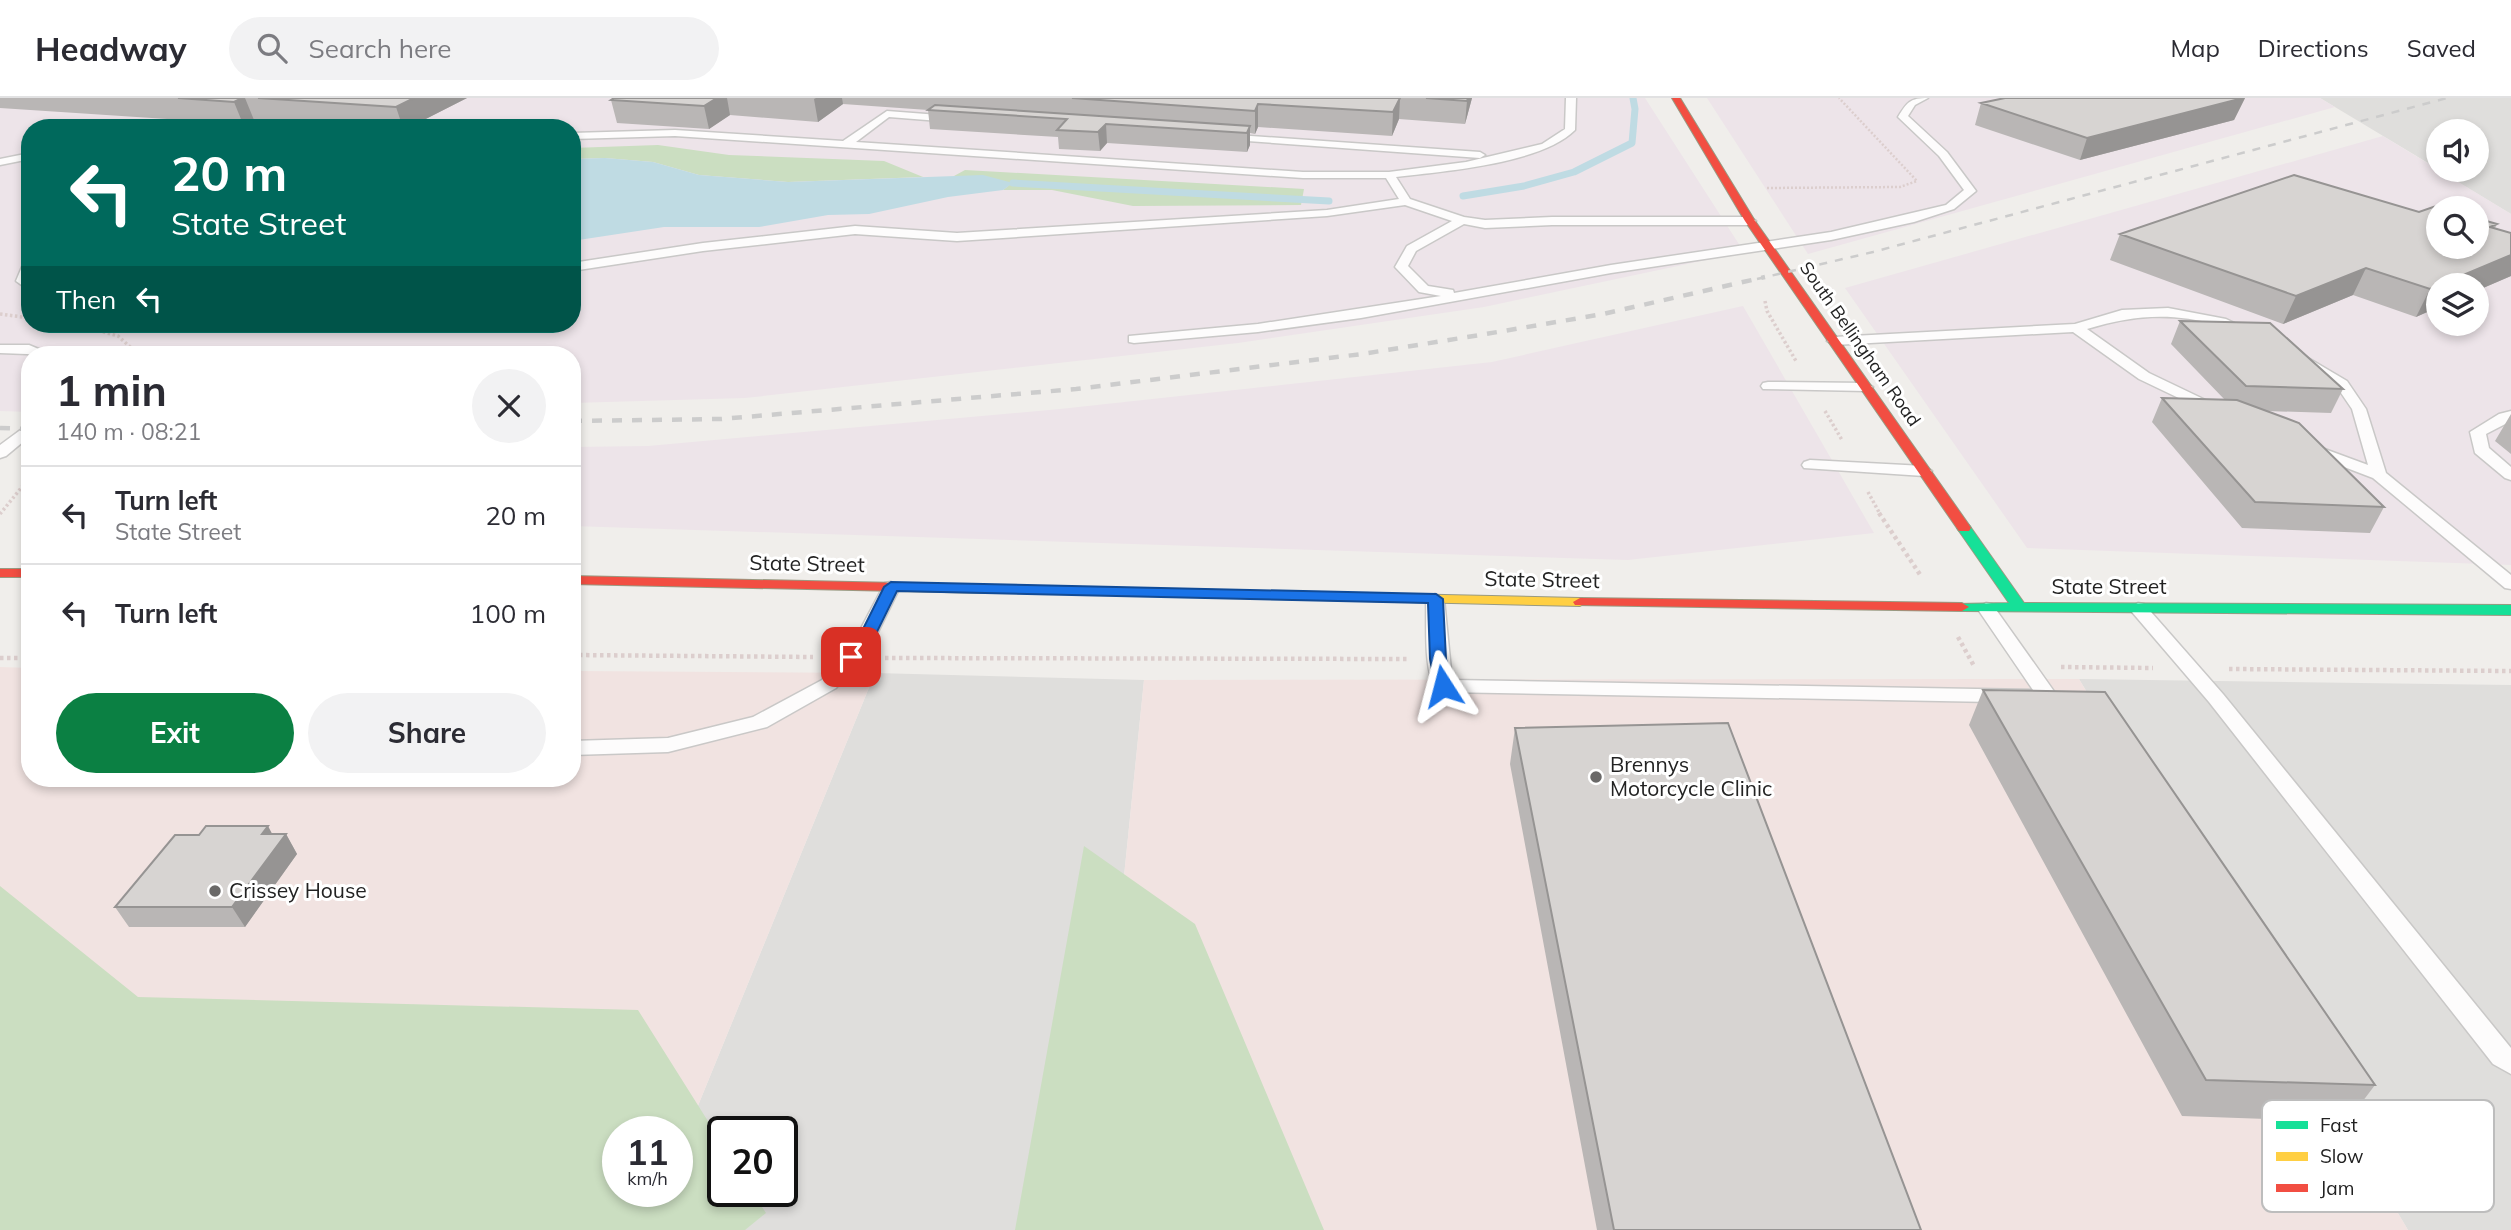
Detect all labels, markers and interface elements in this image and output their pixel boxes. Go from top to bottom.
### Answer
search box [229,17,719,80]
text: Headway [35,28,187,69]
icon: search [253,29,291,67]
text: Search here [309,32,451,65]
text: Map [2170,33,2220,63]
text: Directions [2258,33,2369,63]
text: Saved [2407,33,2476,63]
map controls [2426,119,2489,336]
button: sound [2426,119,2489,182]
text: 20 m [171,142,287,203]
icon: left [56,147,147,238]
button: search [2426,196,2489,259]
text: State Street [171,203,347,243]
street label: South Bellingham Road [1795,257,1926,430]
button: layers [2426,273,2489,336]
icon: left [130,280,168,318]
text: Then [56,283,116,316]
text: 1 min [56,364,167,417]
button: close [472,369,546,443]
text: 140 m · 08:21 [56,417,201,446]
text: Turn left [115,484,217,517]
icon: left [56,496,94,534]
text: 20 m [485,499,546,532]
text: State Street [115,517,241,546]
street label: State Street [749,549,865,577]
street label: State Street [1484,565,1600,593]
street label: State Street [2051,573,2167,599]
icon: left [56,594,94,632]
text: Turn left [115,597,217,630]
text: 100 m [470,597,546,630]
pin [821,627,881,687]
icon: arrive [832,638,870,676]
position arrow [1406,649,1480,723]
button: Exit [56,693,294,773]
button: Share [308,693,546,773]
place label: Brennys Motorcycle Clinic [1610,751,1772,801]
marker: Brennys Motorcycle Clinic [1588,769,1604,785]
place label: Crissey House [229,877,367,903]
marker: Crissey House [207,883,223,899]
legend [2262,1100,2494,1212]
text: Fast [2320,1113,2358,1137]
speed limit sign: 20 [707,1116,798,1207]
text: 11 [626,1130,669,1174]
text: Slow [2320,1144,2364,1168]
text: km/h [627,1167,668,1190]
text: Jam [2320,1176,2354,1200]

